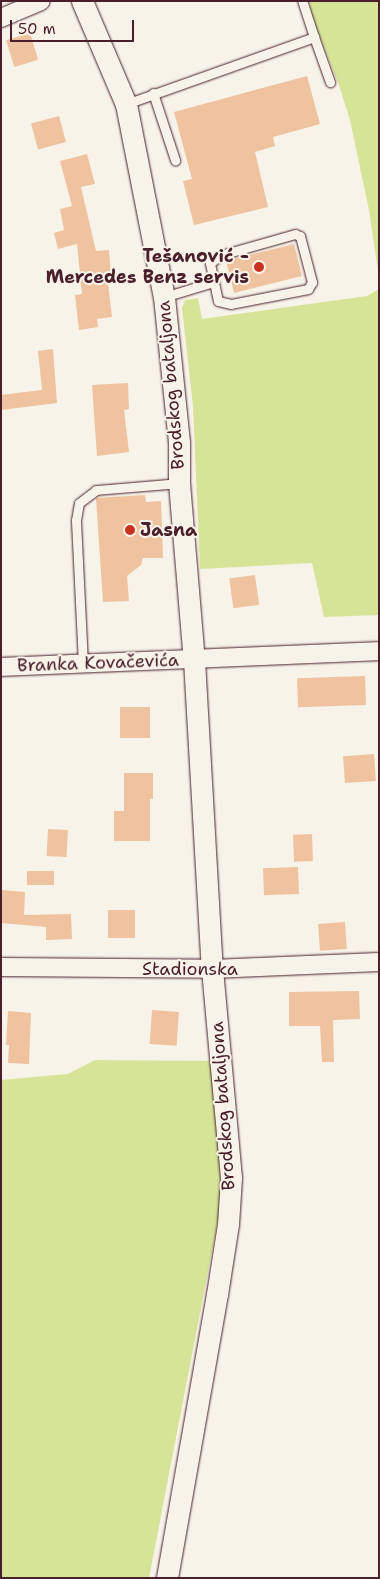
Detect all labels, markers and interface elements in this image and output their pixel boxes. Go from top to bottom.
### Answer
scale bar [12,10,136,42]
text: 50 m [18,19,56,39]
place label: Tešanović - Mercedes Benz servis [46,246,249,288]
marker: Tešanović - Mercedes Benz servis [253,261,265,273]
street label: Brodskog bataljona [153,300,189,470]
place label: Jasna [140,519,197,541]
marker: Jasna [124,524,136,536]
street label: Branka Kovačevića [17,649,179,677]
street label: Stadionska [142,958,238,980]
street label: Brodskog bataljona [206,1021,240,1191]

